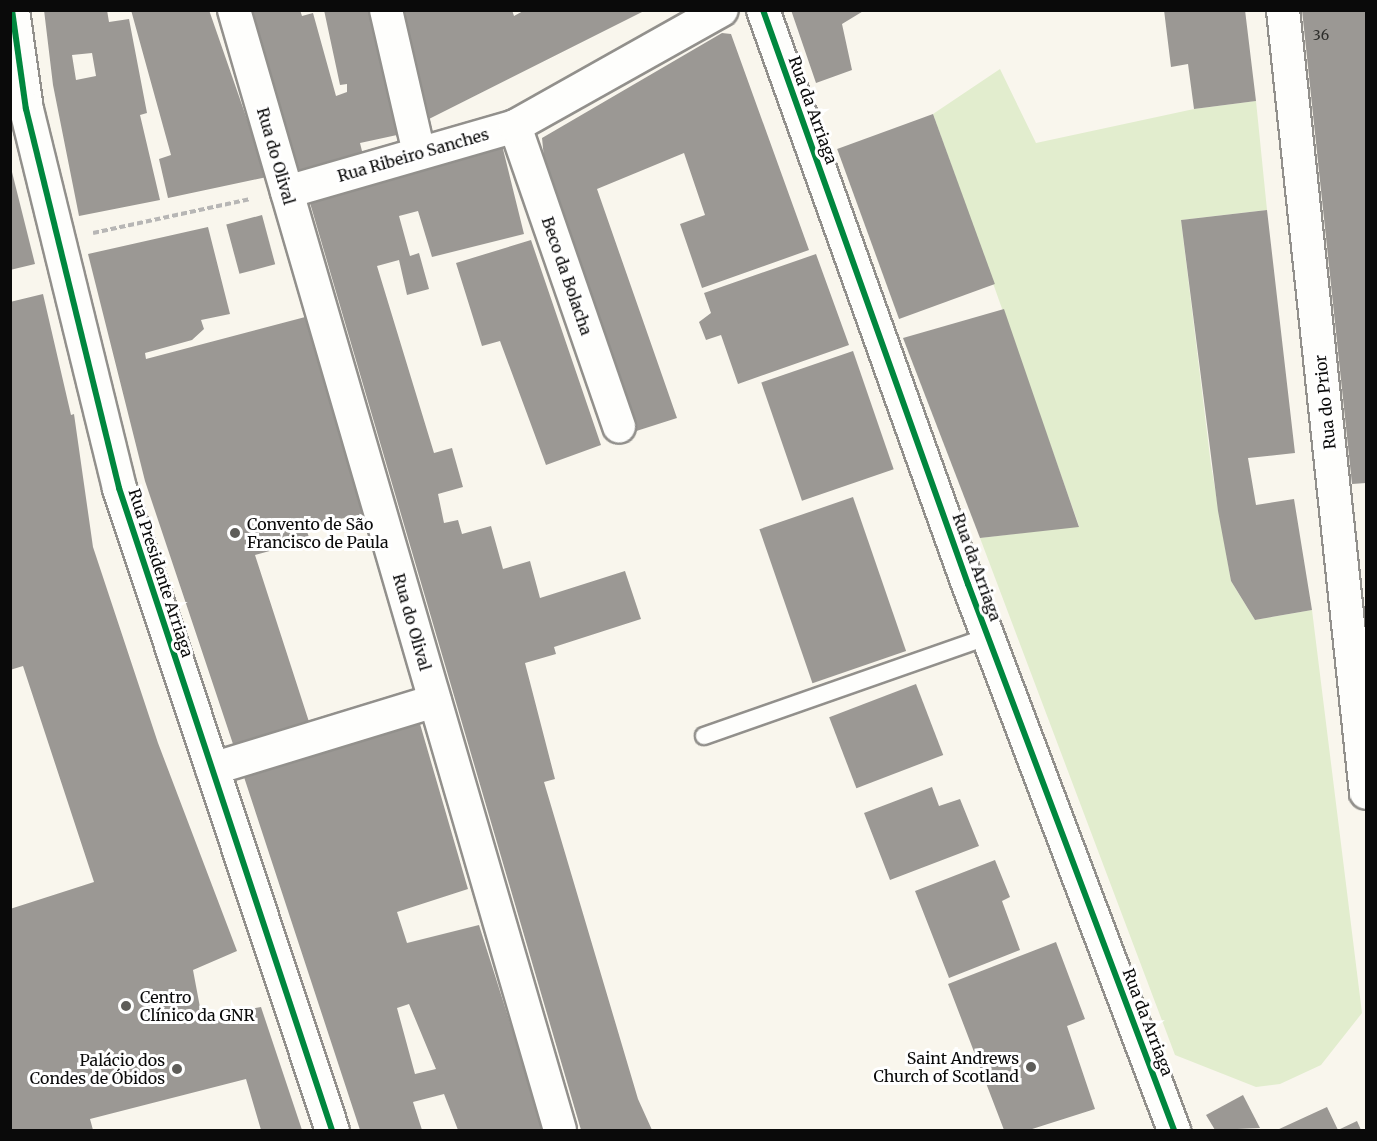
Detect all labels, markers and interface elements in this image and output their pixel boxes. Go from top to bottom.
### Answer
house number: 36 [1313,27,1329,43]
street label: Rua da Arriaga [785,54,841,166]
street label: Rua do Olival [253,105,299,207]
street label: Rua Ribeiro Sanches [335,124,491,186]
street label: Beco da Bolacha [538,214,596,338]
street label: Rua do Prior [1310,354,1340,450]
street label: Rua Presidente Arriaga [125,486,197,660]
street label: Rua da Arriaga [949,511,1005,623]
place label: Convento de São Francisco de Paula [247,514,389,552]
marker: Convento de São Francisco de Paula [228,526,242,540]
street label: Rua do Olival [389,571,435,673]
street label: Rua da Arriaga [1119,966,1177,1078]
place label: Centro Clínico da GNR [140,987,255,1025]
marker: Centro Clínico da GNR [117,997,135,1015]
place label: Saint Andrews Church of Scotland [873,1048,1019,1086]
place label: Palácio dos Condes de Óbidos [30,1050,165,1088]
marker: Saint Andrews Church of Scotland [1024,1060,1038,1074]
marker: Palácio dos Condes de Óbidos [170,1062,184,1076]

